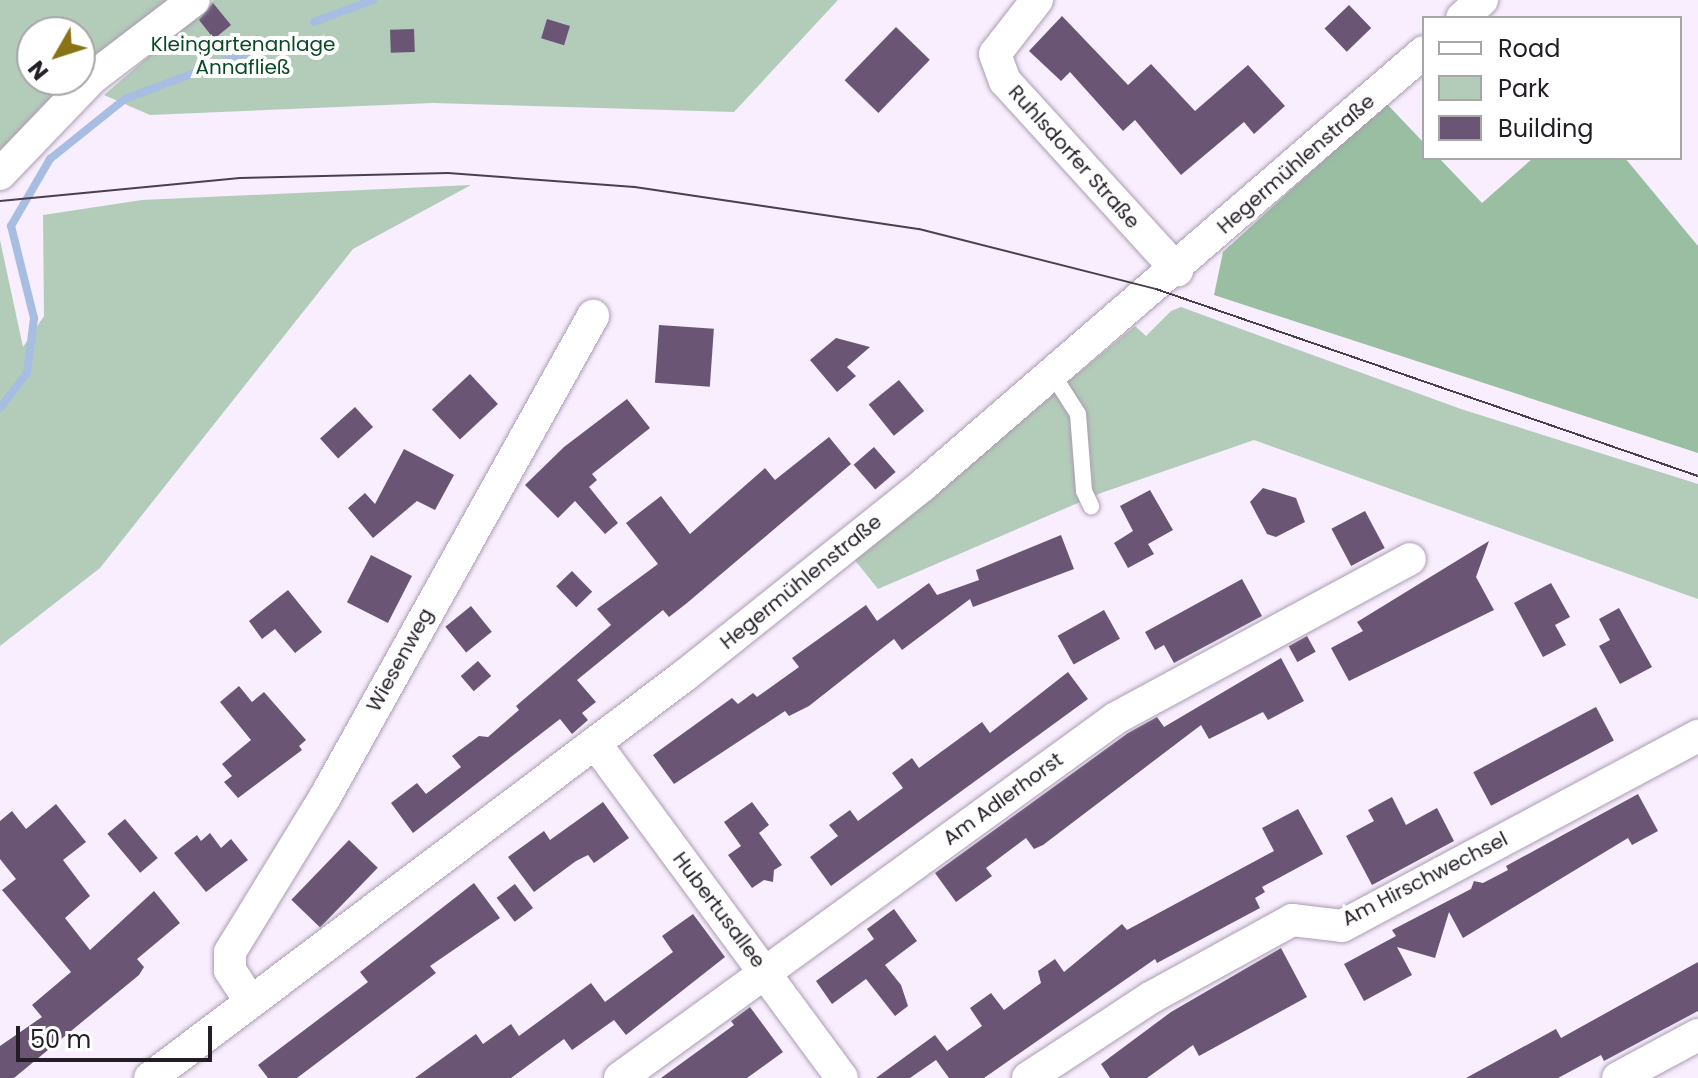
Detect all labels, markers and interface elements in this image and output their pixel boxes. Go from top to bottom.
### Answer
north arrow [16,16,96,96]
legend [1422,16,1682,160]
text: Road [1498,32,1560,65]
park label: Kleingartenanlage Annafließ [151,33,335,80]
text: N [21,54,56,86]
text: Park [1498,72,1549,105]
street label: Ruhlsdorfer Straße [1003,80,1145,234]
street label: Hegermühlenstraße [1212,89,1380,239]
text: Building [1498,112,1594,145]
street label: Hegermühlenstraße [715,510,887,654]
street label: Wiesenweg [362,604,438,716]
street label: Am Adlerhorst [939,748,1067,850]
street label: Am Hirschwechsel [1338,827,1512,931]
street label: Hubertusallee [668,847,770,973]
scale bar [20,1010,216,1060]
text: 50 m [30,1023,91,1056]

